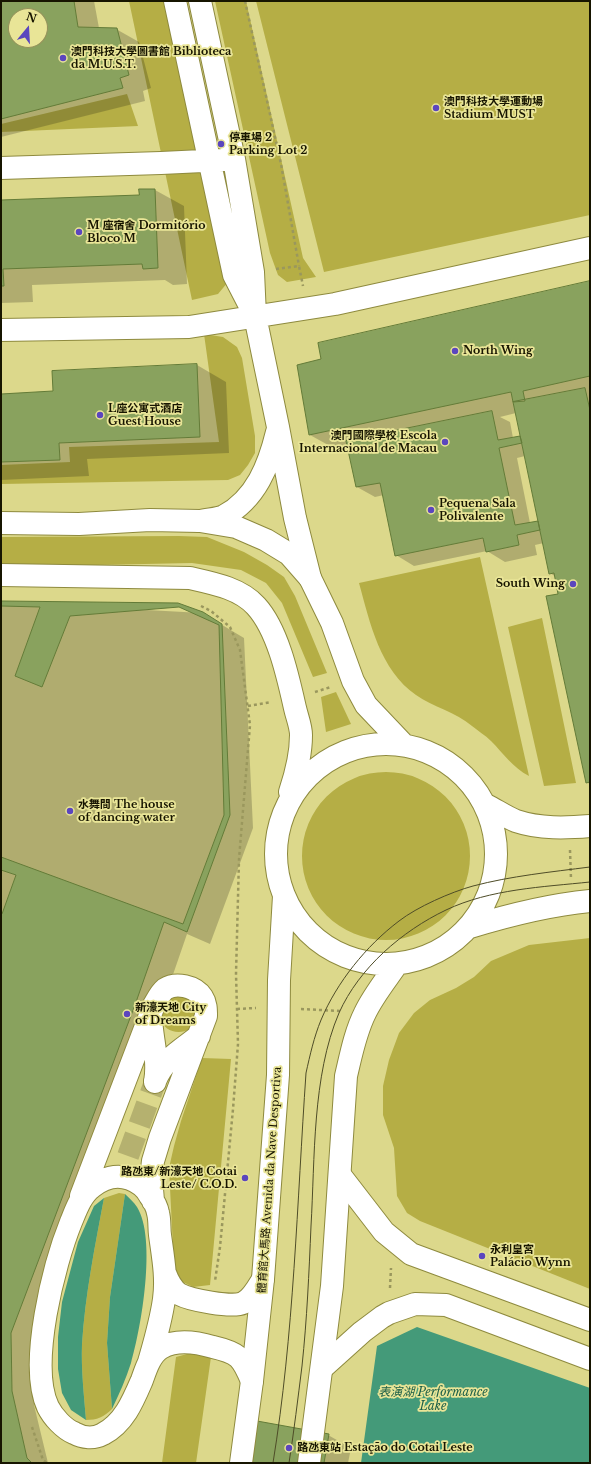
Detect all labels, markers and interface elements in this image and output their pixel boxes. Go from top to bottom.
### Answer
north arrow [8,8,48,48]
text: N [24,9,38,26]
place label: 澳門科技大學圖書館 Biblioteca da M.U.S.T. [71,45,231,71]
marker: 澳門科技大學圖書館 Biblioteca da M.U.S.T. [58,53,68,63]
place label: 澳門科技大學運動場 Stadium MUST [444,95,543,121]
marker: 澳門科技大學運動場 Stadium MUST [431,103,441,113]
place label: 停車場 2 Parking Lot 2 [229,131,307,157]
marker: 停車場 2 Parking Lot 2 [216,139,226,149]
place label: M 座宿舍 Dormitório Bloco M [87,219,206,245]
marker: M 座宿舍 Dormitório Bloco M [74,227,84,237]
place label: North Wing [463,344,533,358]
marker: North Wing [450,346,460,356]
place label: L座公寓式酒店 Guest House [108,402,182,428]
marker: L座公寓式酒店 Guest House [95,410,105,420]
place label: 澳門國際學校 Escola Internacional de Macau [299,429,437,455]
marker: 澳門國際學校 Escola Internacional de Macau [440,437,450,447]
place label: Pequena Sala Polivalente [439,497,516,523]
marker: Pequena Sala Polivalente [426,505,436,515]
place label: South Wing [496,577,565,591]
marker: South Wing [568,579,578,589]
place label: 水舞間 The house of dancing water [78,798,175,824]
marker: 水舞間 The house of dancing water [65,806,75,816]
place label: 新濠天地 City of Dreams [135,1001,206,1027]
marker: 新濠天地 City of Dreams [122,1009,132,1019]
street label: 體育館大馬路 Avenida da Nave Desportiva [255,1066,285,1294]
place label: 路氹東/新濠天地 Cotai Leste/ C.O.D. [121,1165,237,1191]
marker: 路氹東/新濠天地 Cotai Leste/ C.O.D. [240,1173,250,1183]
place label: 永利皇宮 Palácio Wynn [490,1243,571,1269]
marker: 永利皇宮 Palácio Wynn [477,1251,487,1261]
water label: 表演湖 Performance Lake [378,1386,488,1414]
place label: 路氹東站 Estação do Cotai Leste [297,1441,473,1455]
marker: 路氹東站 Estação do Cotai Leste [284,1443,294,1453]

